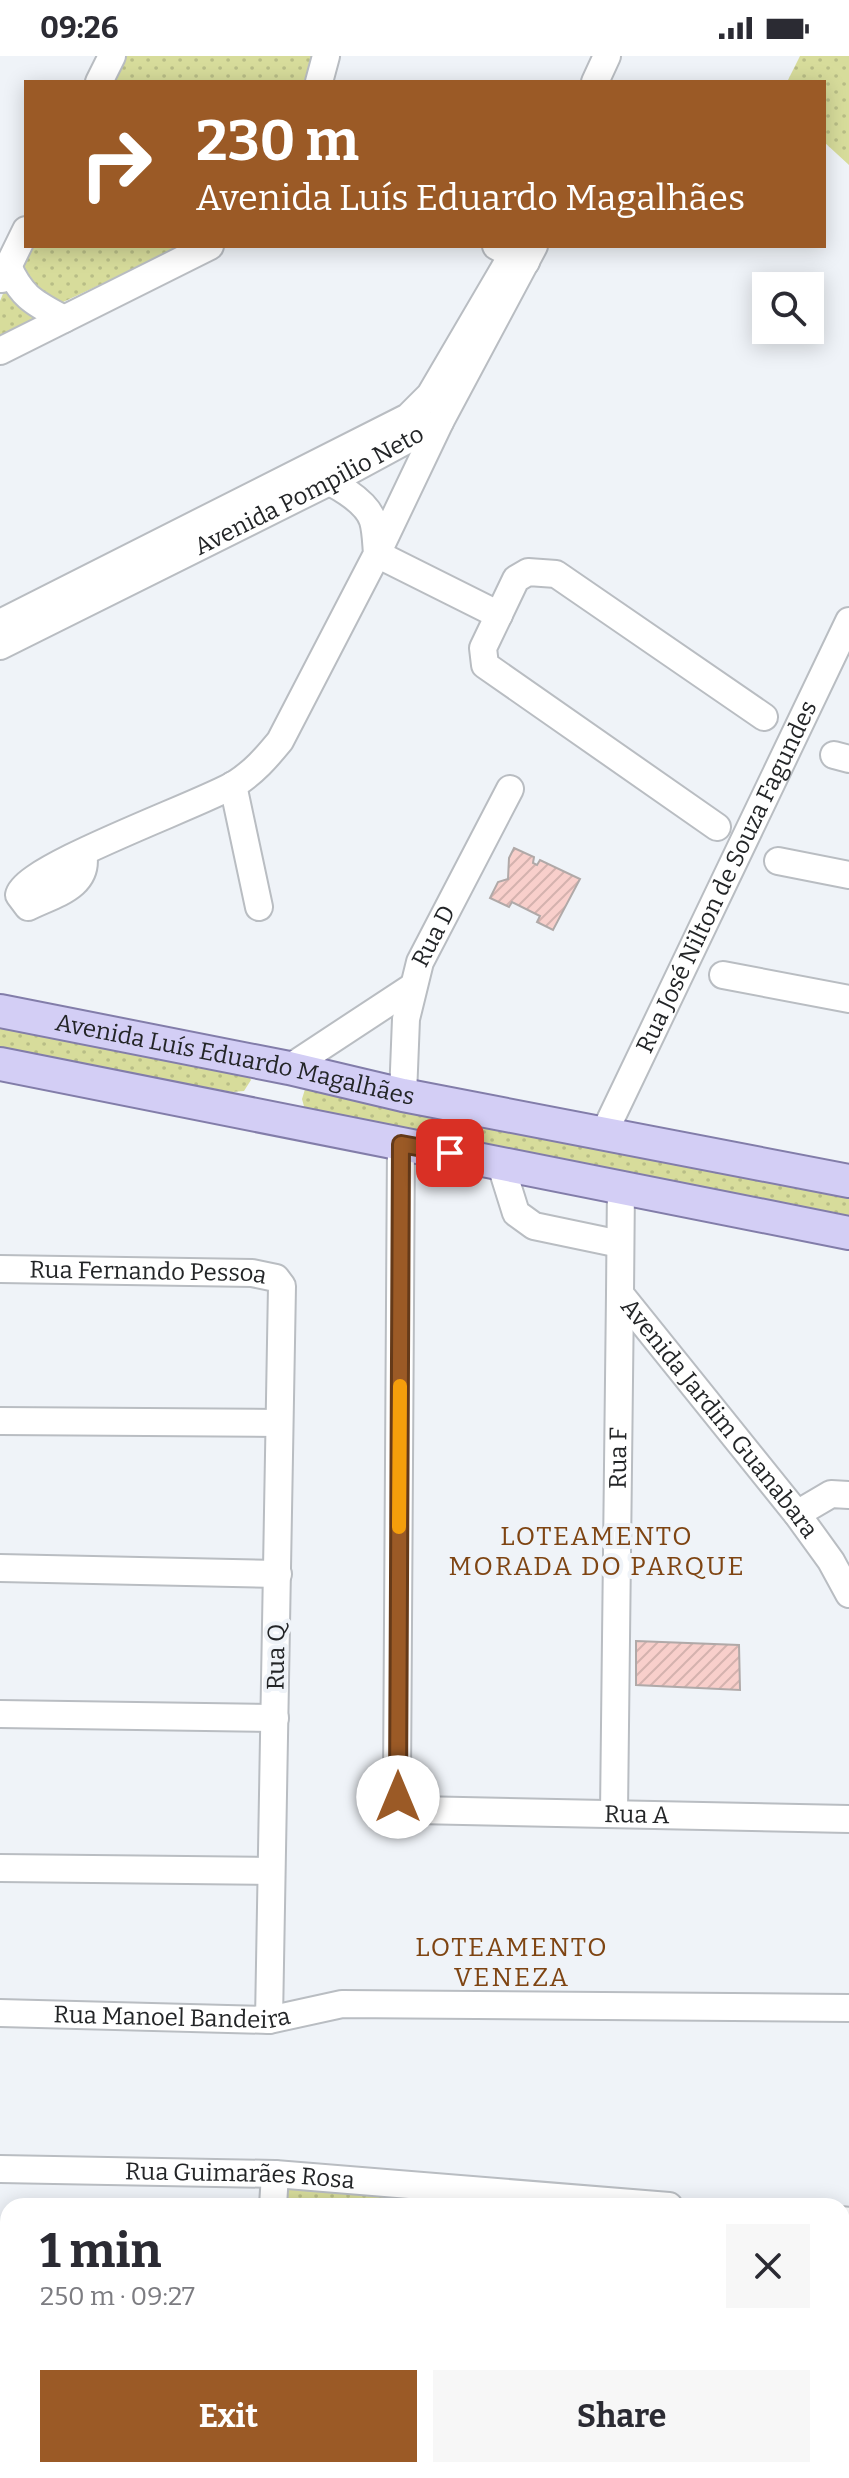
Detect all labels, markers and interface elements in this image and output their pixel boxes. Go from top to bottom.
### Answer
text: 09:26 [40,10,118,46]
text: 230 m [196,108,359,175]
icon: right [64,112,168,216]
text: Avenida Luís Eduardo Magalhães [196,176,745,220]
map controls [752,272,824,344]
button: search [752,272,824,344]
street label: Avenida Pompilio Neto [190,420,428,561]
street label: Rua José Nilton de Souza Fagundes [630,696,823,1057]
street label: Rua D [406,901,461,972]
street label: Avenida Luís Eduardo Magalhães [53,1008,417,1111]
pin [416,1119,484,1187]
icon: arrive [428,1131,472,1175]
street label: Rua Fernando Pessoa [29,1255,269,1290]
street label: Avenida Jardim Guanabara [615,1293,824,1543]
street label: Rua F [604,1427,632,1489]
district label: LOTEAMENTO MORADA DO PARQUE [448,1521,746,1582]
street label: Rua Q [261,1622,291,1690]
position arrow [356,1755,440,1839]
street label: Rua A [604,1800,670,1829]
district label: LOTEAMENTO VENEZA [415,1932,609,1993]
street label: Rua Manoel Bandeira [53,2000,293,2034]
street label: Rua Guimarães Rosa [125,2157,356,2194]
text: 1 min [40,2222,161,2280]
button: close [726,2224,810,2308]
text: 250 m · 09:27 [40,2281,195,2312]
button: Exit [40,2370,417,2462]
button: Share [433,2370,810,2462]

